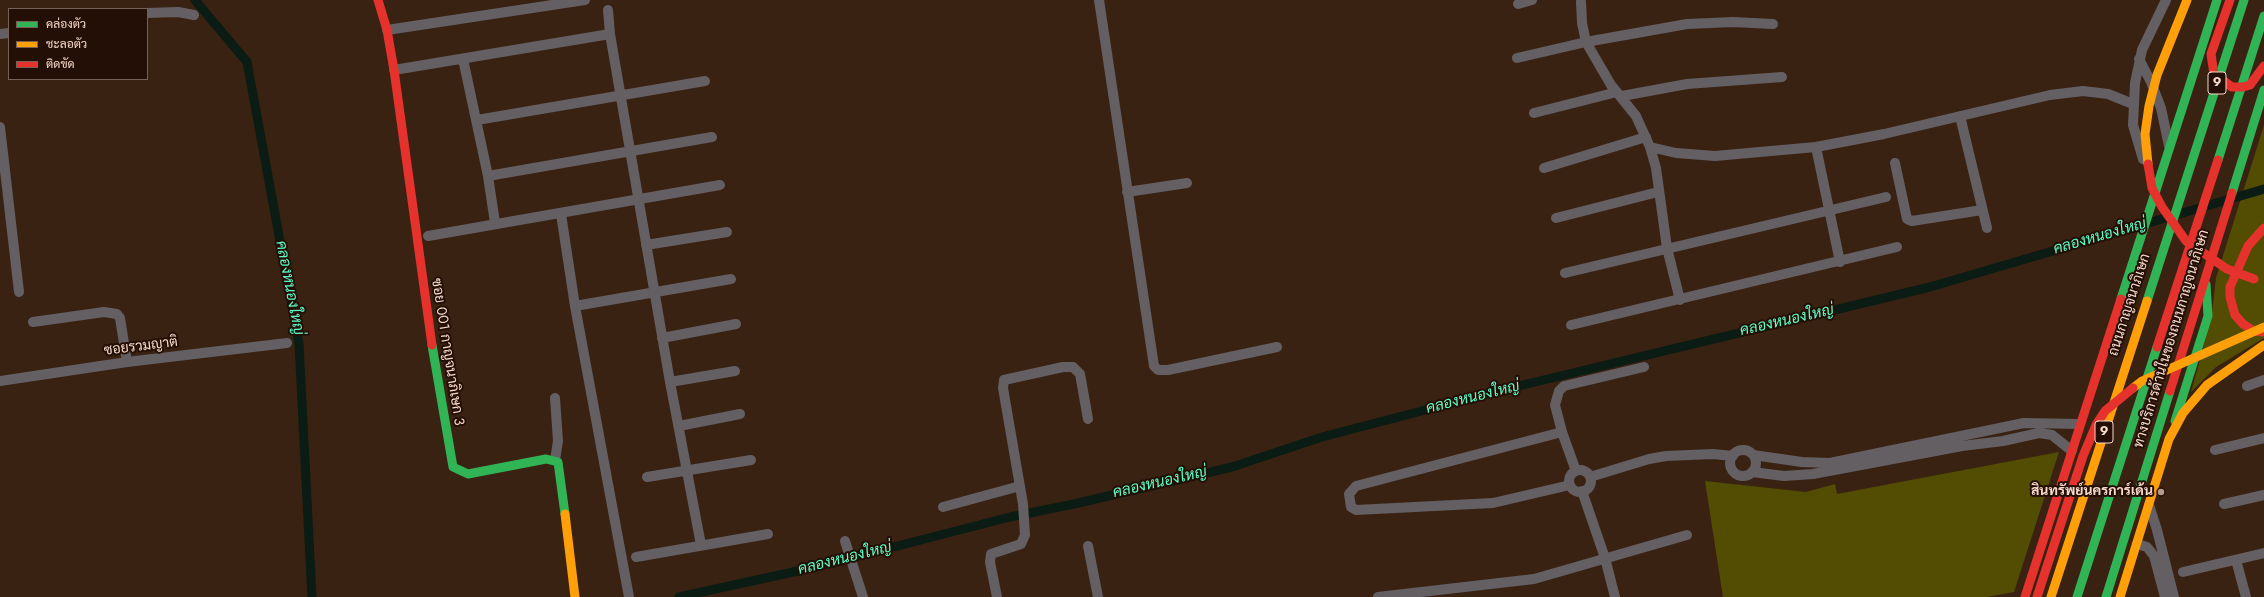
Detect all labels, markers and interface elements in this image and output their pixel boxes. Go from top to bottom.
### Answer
legend [8,8,148,80]
text: คล่องตัว [46,15,86,33]
text: ชะลอตัว [46,35,87,53]
text: ติดขัด [46,55,75,73]
road number: 9 [2208,72,2226,94]
water label: คลองหนองใหญ่ [2051,215,2149,259]
street label: ทางบริการด้านในของถนนกาญจนาภิเษก [2131,228,2213,450]
water label: คลองหนองใหญ่ [271,239,307,337]
street label: ถนนกาญจนาภิเษก [2106,252,2154,358]
street label: ซอย 001 กาญจนาภิเษก 3 [427,277,467,427]
water label: คลองหนองใหญ่ [1738,301,1836,341]
street label: ซอยรวมญาติ [103,334,179,360]
water label: คลองหนองใหญ่ [1424,378,1522,418]
road number: 9 [2095,421,2113,443]
water label: คลองหนองใหญ่ [1111,463,1209,503]
place label: สินทรัพย์นครการ์เด้น [2031,484,2153,500]
marker: สินทรัพย์นครการ์เด้น [2156,487,2166,497]
water label: คลองหนองใหญ่ [796,539,894,579]

